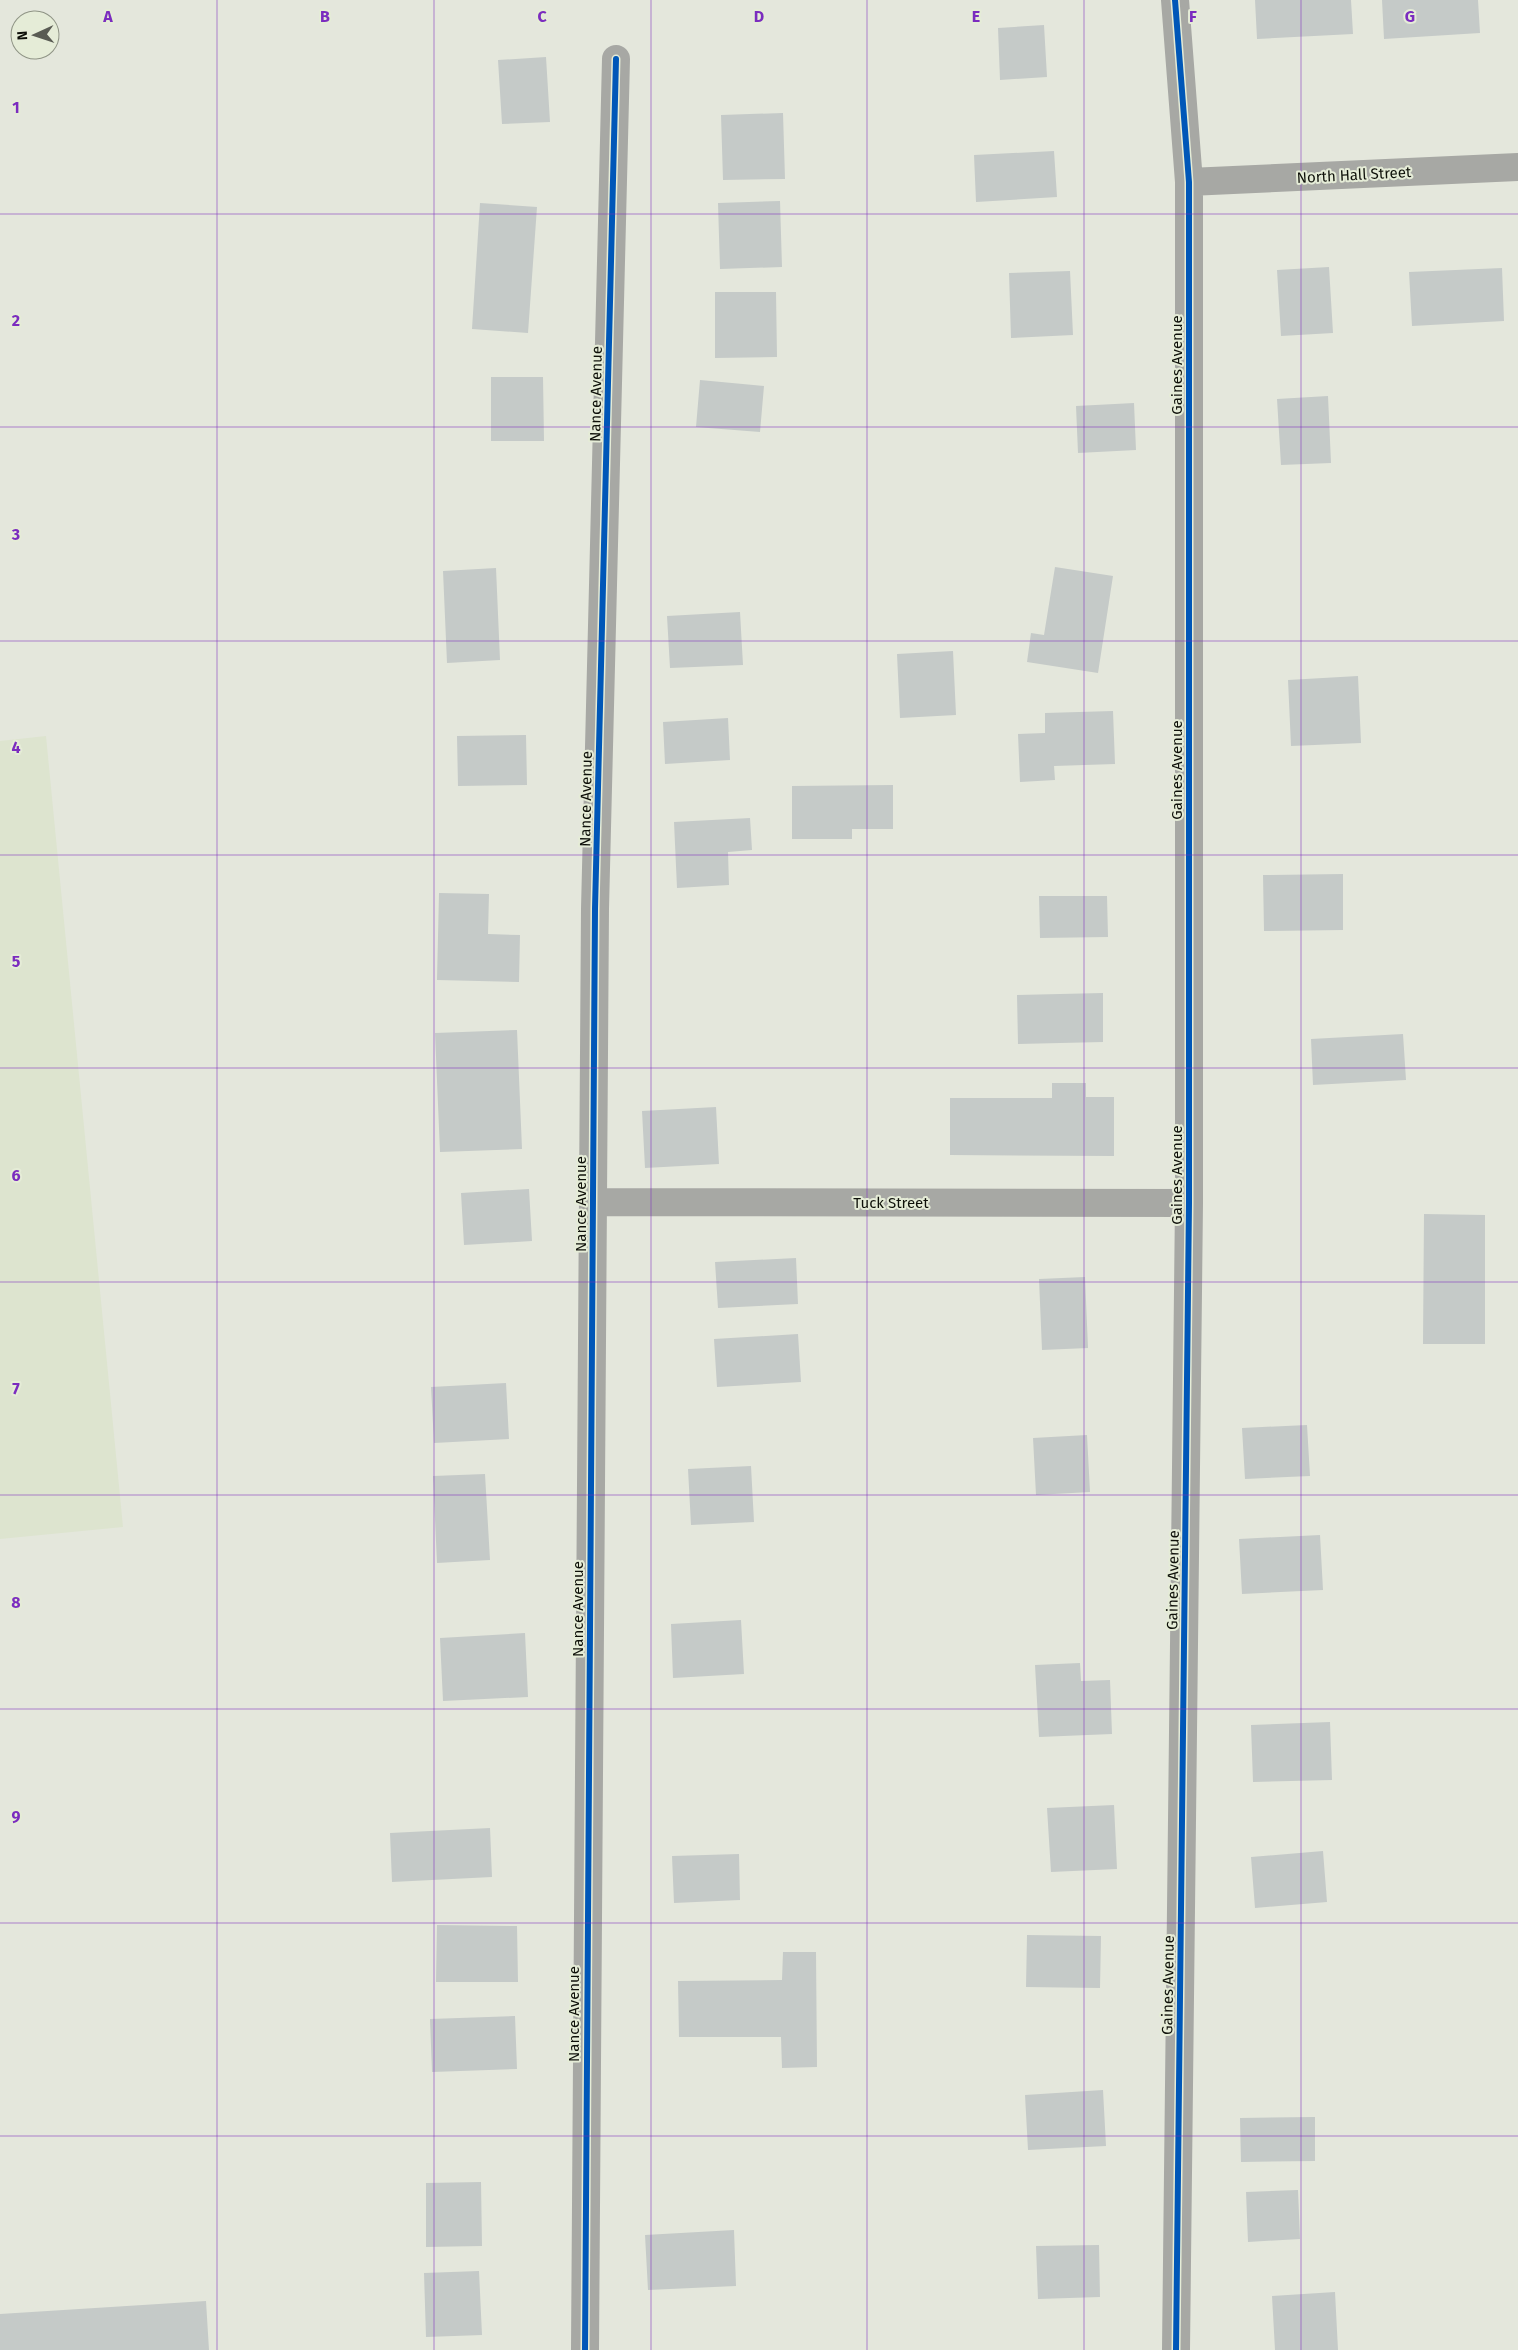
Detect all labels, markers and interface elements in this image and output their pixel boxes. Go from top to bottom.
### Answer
text: A [102,7,113,26]
text: B [320,7,330,26]
text: C [537,7,547,26]
text: D [754,7,764,26]
text: E [972,7,980,26]
text: F [1189,7,1197,26]
text: G [1405,7,1415,26]
north arrow [10,10,60,60]
text: N [14,31,31,41]
text: 1 [12,98,20,117]
street label: North Hall Street [1296,163,1412,187]
text: 2 [12,311,20,330]
street label: Gaines Avenue [1168,315,1186,415]
street label: Nance Avenue [586,346,606,442]
text: 3 [11,525,20,544]
street label: Gaines Avenue [1168,720,1186,820]
text: 4 [11,738,21,757]
street label: Nance Avenue [576,751,596,847]
text: 5 [12,952,21,971]
street label: Gaines Avenue [1168,1125,1186,1225]
street label: Nance Avenue [572,1156,590,1252]
text: 6 [11,1166,21,1185]
street label: Tuck Street [853,1194,929,1212]
text: 7 [12,1379,20,1398]
street label: Gaines Avenue [1163,1530,1183,1630]
street label: Nance Avenue [569,1561,587,1657]
text: 8 [11,1593,21,1612]
text: 9 [12,1807,21,1826]
street label: Gaines Avenue [1158,1935,1178,2035]
street label: Nance Avenue [565,1966,583,2062]

